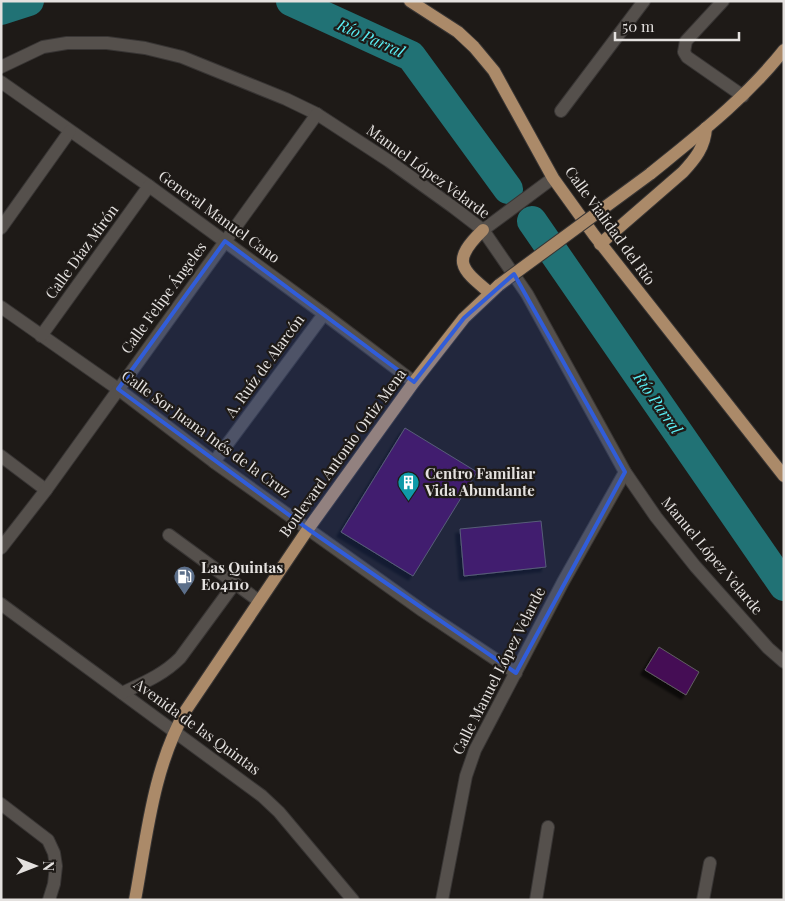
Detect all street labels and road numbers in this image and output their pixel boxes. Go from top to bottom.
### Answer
street label: Manuel López Velarde [363,120,494,223]
street label: Calle Vialidad del Río [561,162,661,289]
street label: General Manuel Cano [155,165,284,267]
street label: Calle Díaz Mirón [40,200,122,303]
street label: Calle Felipe Ángeles [116,238,211,357]
street label: A. Ruíz de Alarcón [220,310,308,422]
street label: Boulevard Antonio Ortiz Mena [274,364,410,541]
street label: Calle Sor Juana Inés de la Cruz [118,365,295,501]
street label: Manuel López Velarde [658,492,768,618]
street label: Calle Manuel López Velarde [447,583,549,758]
street label: Avenida de las Quintas [129,673,265,779]

